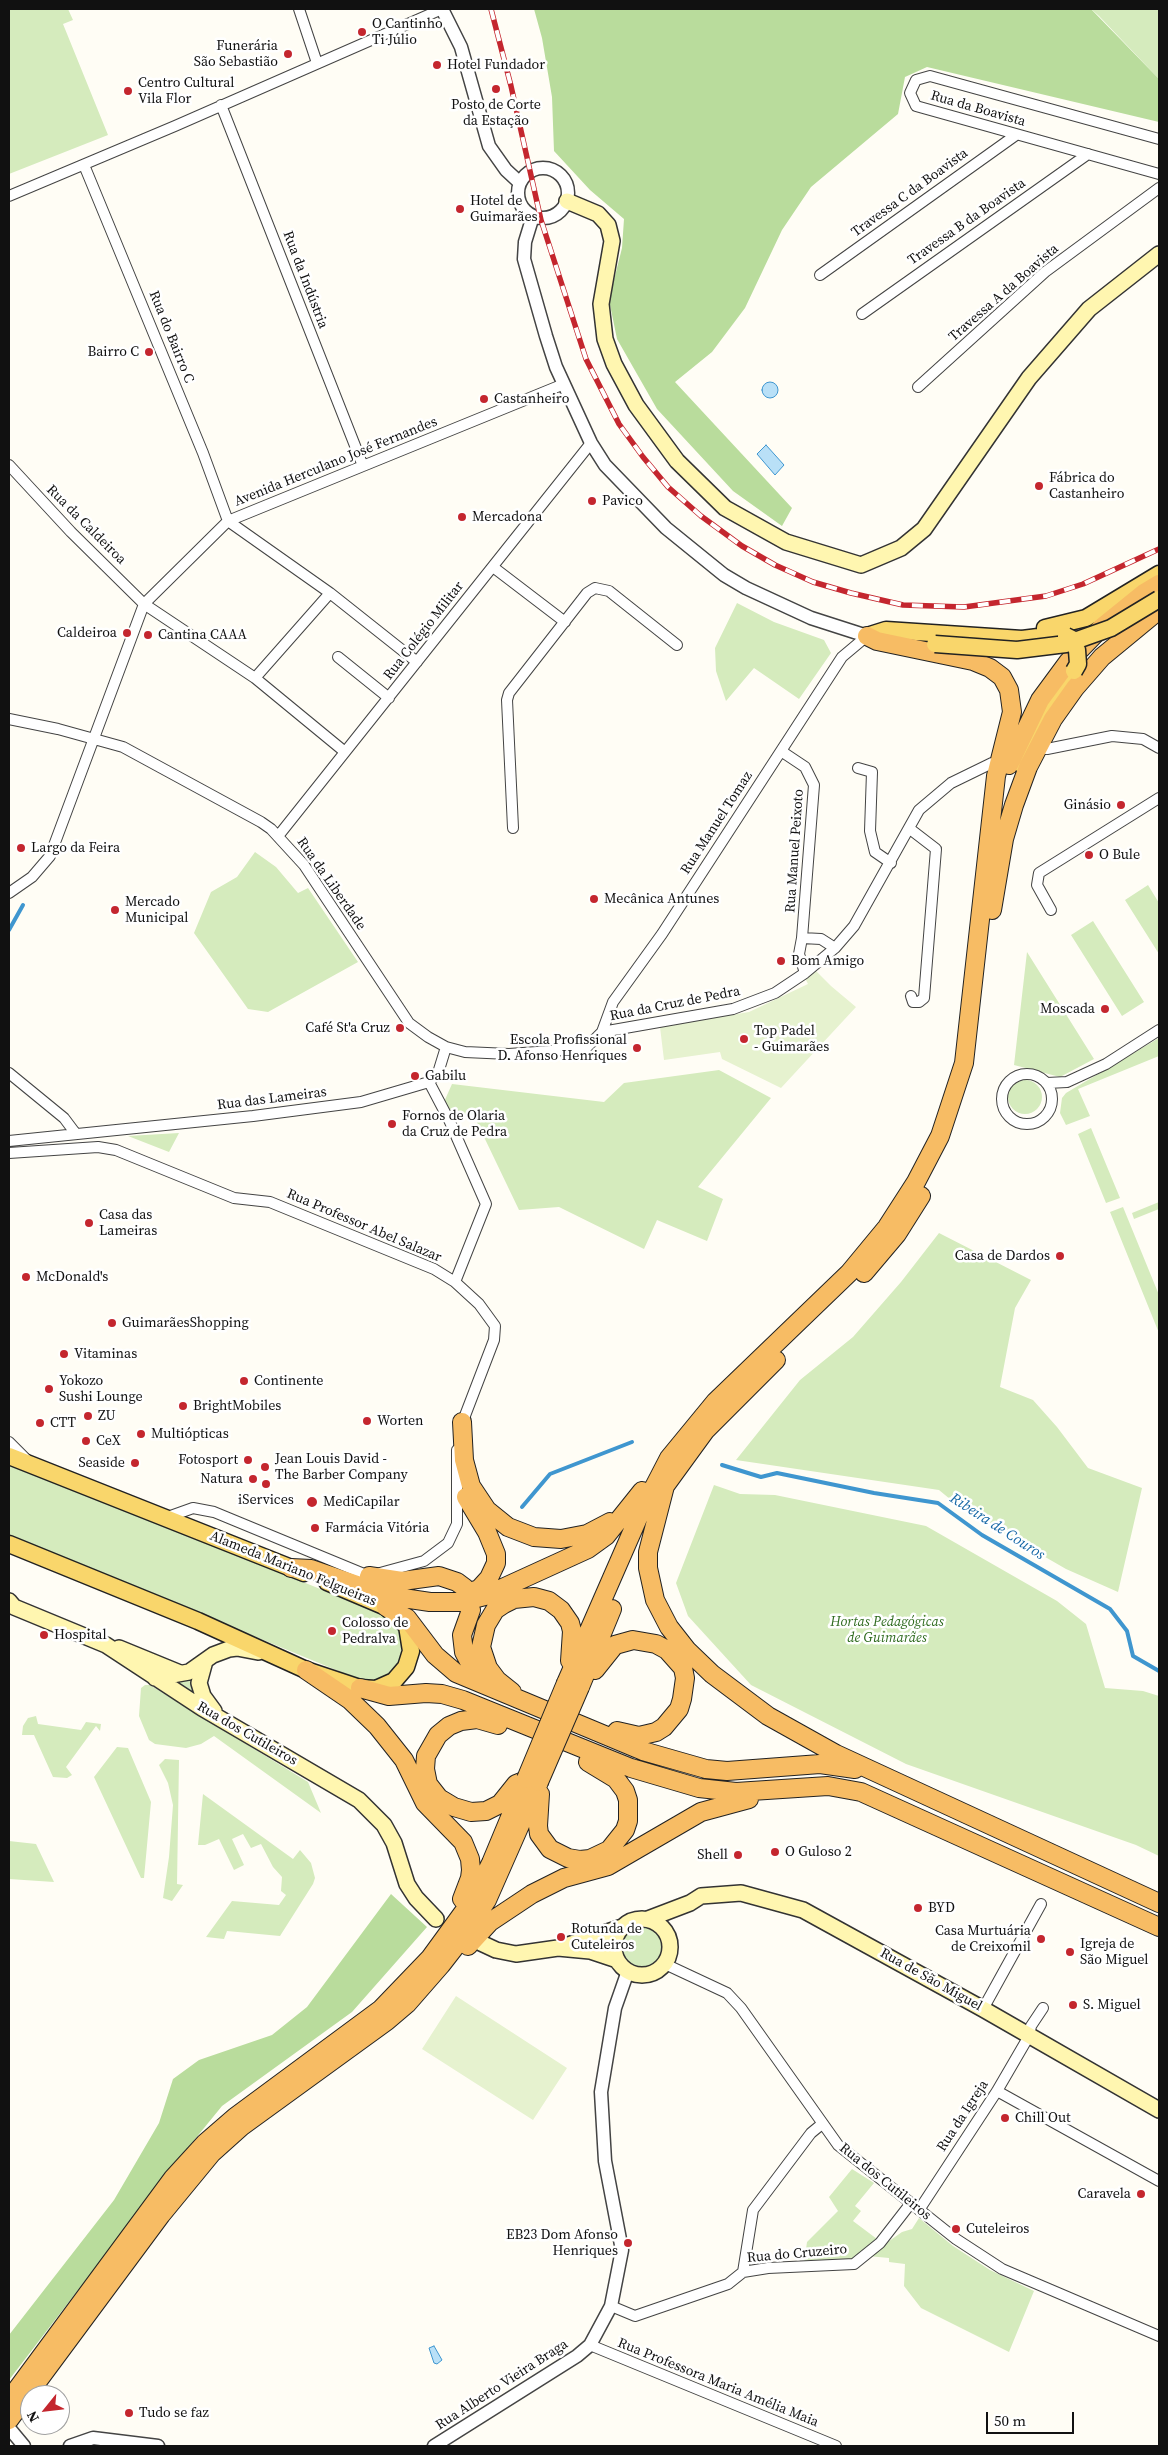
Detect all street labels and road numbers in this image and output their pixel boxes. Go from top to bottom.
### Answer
street label: Rua da Boavista [929,87,1027,131]
street label: Travessa C da Boavista [849,145,971,241]
street label: Travessa B da Boavista [905,175,1029,269]
street label: Rua da Indústria [279,229,331,331]
street label: Travessa A da Boavista [946,241,1062,345]
street label: Rua do Bairro C [145,288,197,386]
street label: Avenida Herculano José Fernandes [232,414,440,510]
street label: Rua da Caldeiroa [43,482,129,568]
street label: Rua Colégio Militar [380,578,468,684]
street label: Rua Manuel Tomaz [678,768,756,878]
street label: Rua Manuel Peixoto [782,789,808,913]
street label: Rua da Liberdade [293,834,369,934]
street label: Rua da Cruz de Pedra [608,983,742,1025]
street label: Rua das Lameiras [216,1084,328,1114]
street label: Rua Professor Abel Salazar [284,1186,444,1266]
street label: Alameda Mariano Felgueiras [207,1528,379,1610]
street label: Rua dos Cutileiros [194,1698,300,1770]
street label: Rua de São Miguel [877,1945,985,2015]
street label: Rua da Igreja [934,2077,992,2155]
street label: Rua dos Cutileiros [836,2140,934,2224]
street label: Rua do Cruzeiro [746,2241,848,2267]
street label: Rua Professora Maria Amélia Maia [615,2335,821,2431]
street label: Rua Alberto Vieira Braga [433,2336,571,2434]

